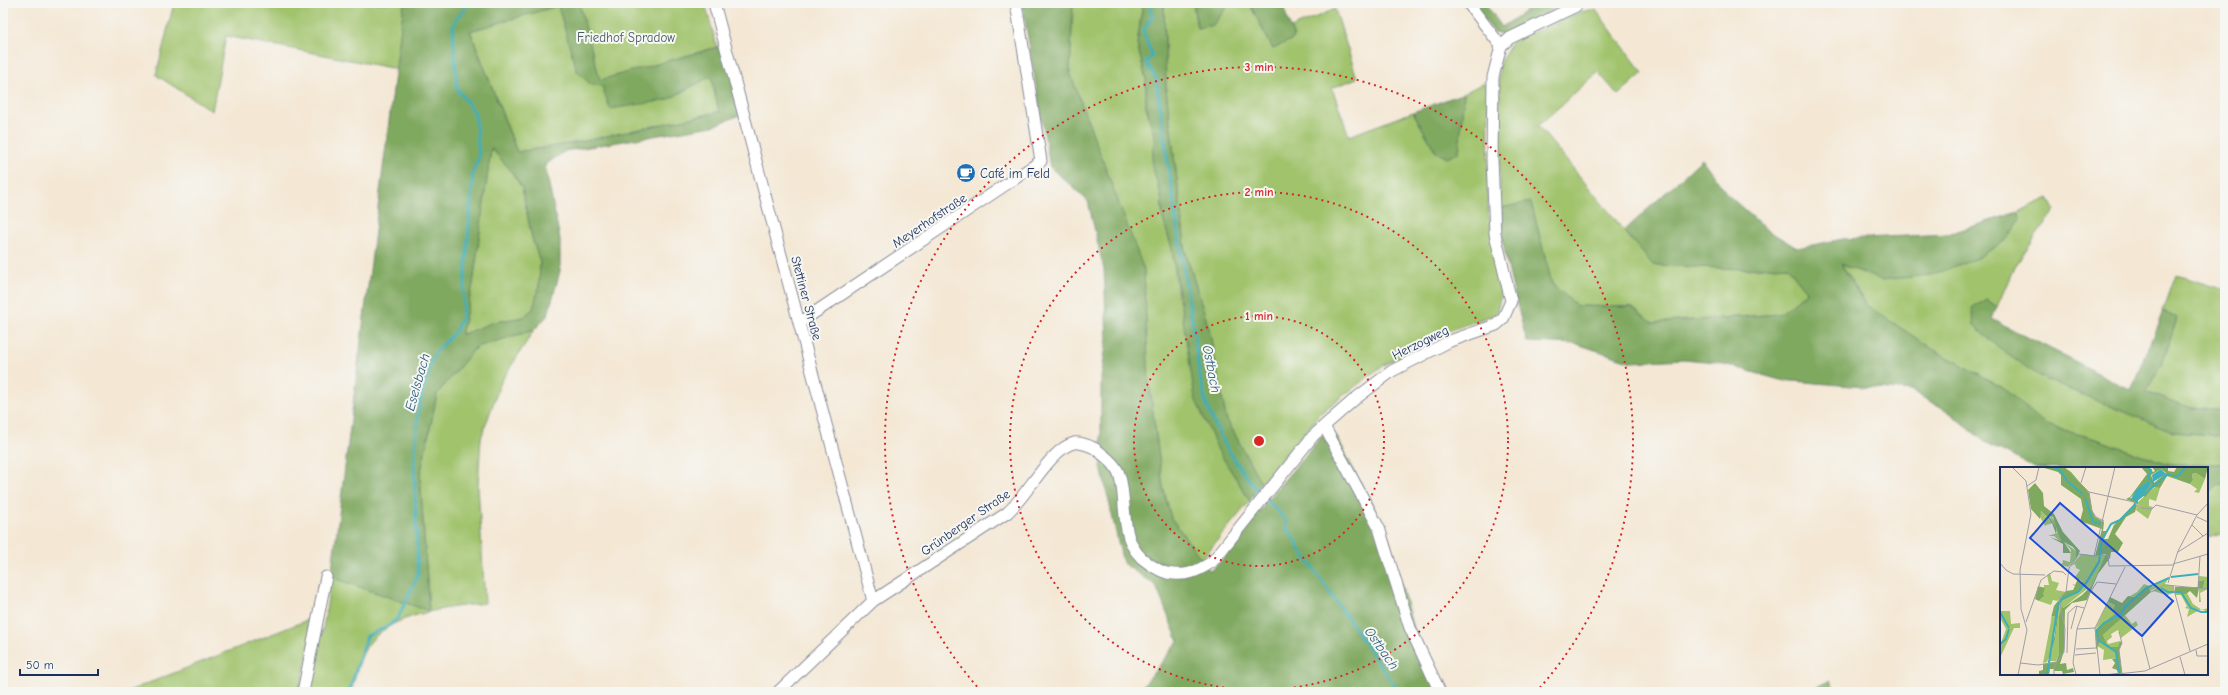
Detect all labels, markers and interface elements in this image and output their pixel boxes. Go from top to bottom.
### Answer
park label: Friedhof Spradow [577,30,675,45]
text: 3 min [1244,60,1274,74]
cafe icon: Café im Feld [955,162,977,184]
place label: Café im Feld [980,166,1050,181]
text: 2 min [1244,185,1274,199]
street label: Meyerhofstraße [889,190,970,251]
street label: Stettiner Straße [788,254,825,342]
text: 1 min [1245,309,1273,323]
street label: Herzogweg [1389,322,1451,363]
water label: Ostbach [1199,344,1224,394]
water label: Eselsbach [401,351,434,413]
centre of rings [1252,434,1266,448]
inset map [2000,467,2208,675]
street label: Grünberger Straße [918,486,1013,559]
water label: Ostbach [1361,624,1402,673]
scale bar [20,651,98,677]
text: 50 m [26,658,54,672]

